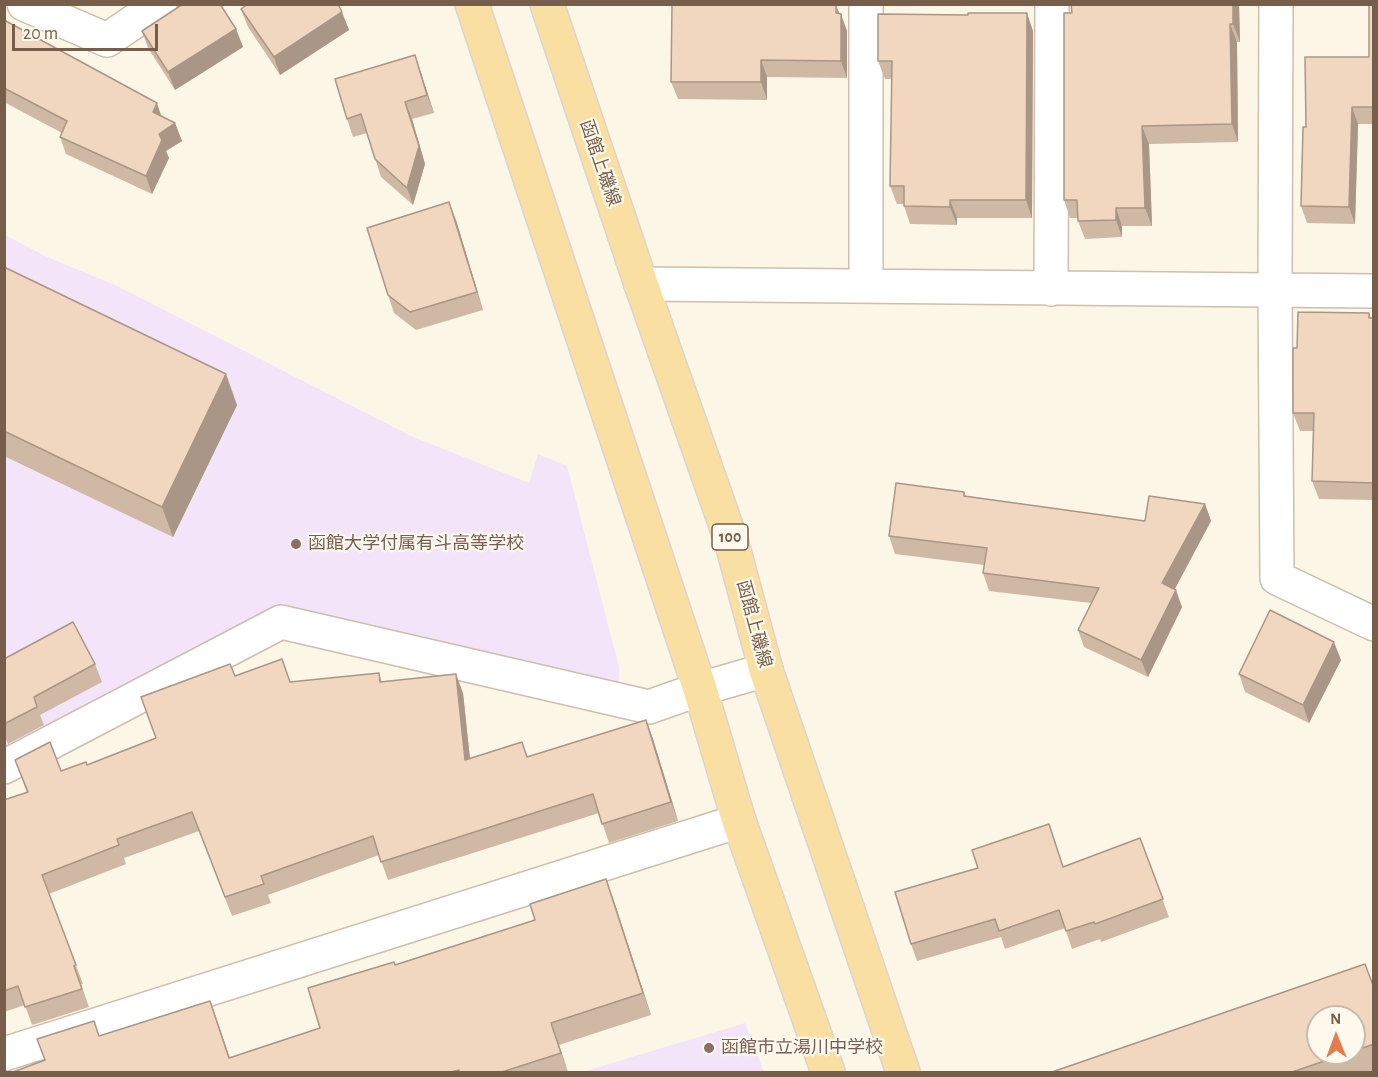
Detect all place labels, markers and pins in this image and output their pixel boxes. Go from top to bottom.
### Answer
place label: 函館大学付属有斗高等学校 [308,533,524,555]
marker: 函館大学付属有斗高等学校 [289,537,303,551]
place label: 函館市立湯川中学校 [721,1037,883,1059]
marker: 函館市立湯川中学校 [702,1041,716,1055]

